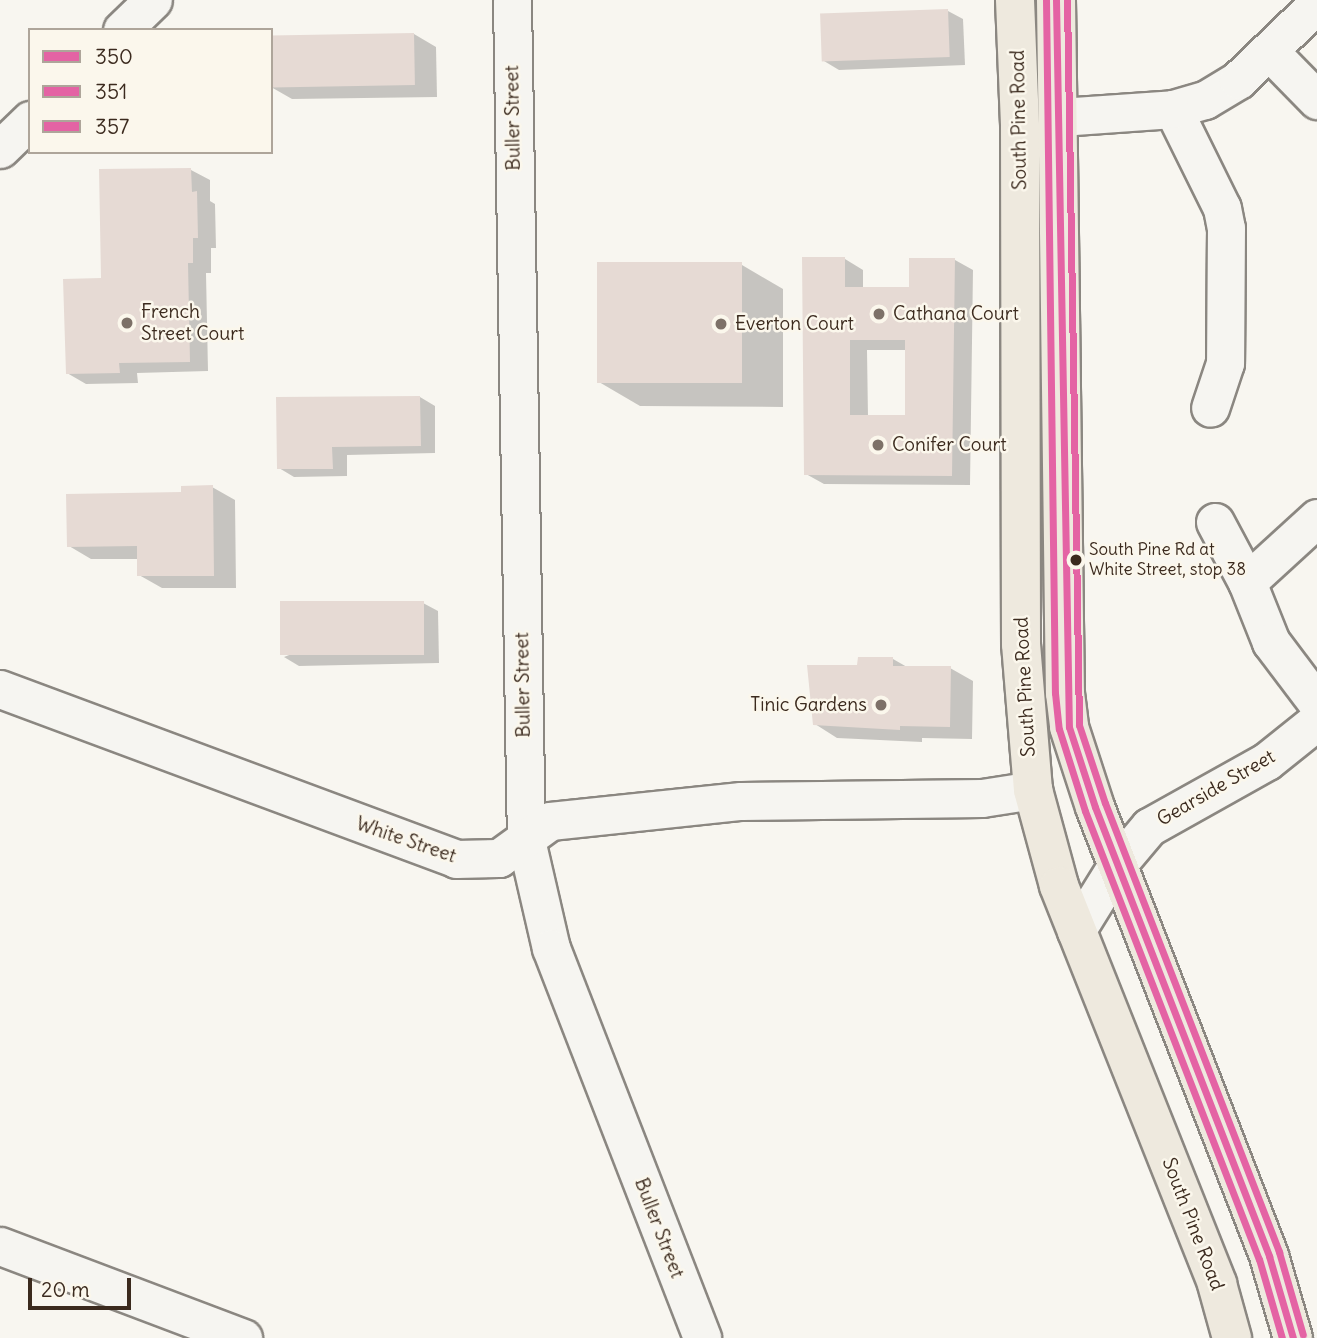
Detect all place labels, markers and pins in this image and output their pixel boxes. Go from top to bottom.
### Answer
place label: French Street Court [141,301,244,345]
place label: Cathana Court [893,303,1019,325]
marker: Cathana Court [871,306,887,322]
place label: Everton Court [735,313,854,335]
marker: French Street Court [119,315,135,331]
marker: Everton Court [713,316,729,332]
place label: Conifer Court [892,434,1007,456]
marker: Conifer Court [870,437,886,453]
place label: South Pine Rd at White Street, stop 38 [1089,540,1246,580]
marker: South Pine Rd at White Street, stop 38 [1069,553,1083,567]
place label: Tinic Gardens [750,694,867,716]
marker: Tinic Gardens [873,697,889,713]

